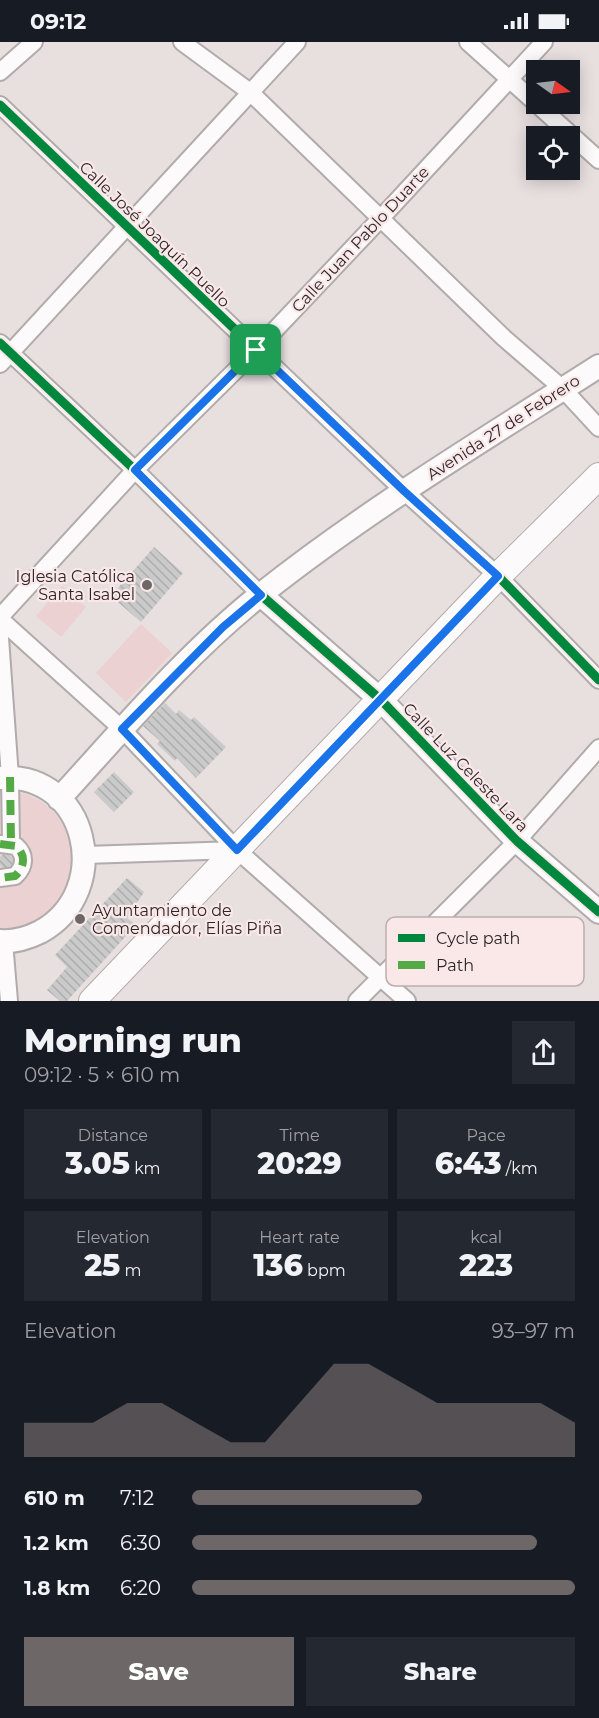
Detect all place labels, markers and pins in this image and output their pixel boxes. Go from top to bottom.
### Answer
pin [230,324,281,375]
place label: Iglesia Católica Santa Isabel [16,567,135,604]
marker: Iglesia Católica Santa Isabel [140,578,154,592]
place label: Ayuntamiento de Comendador, Elías Piña [92,901,282,938]
marker: Ayuntamiento de Comendador, Elías Piña [73,912,87,926]

